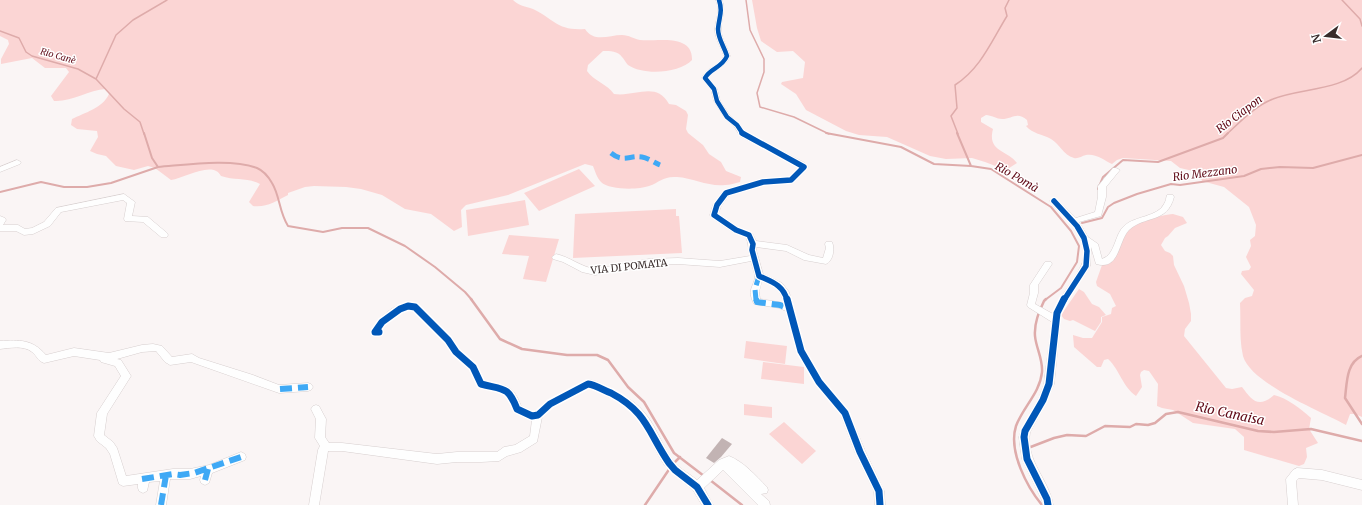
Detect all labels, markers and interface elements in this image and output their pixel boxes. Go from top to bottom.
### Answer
north arrow [1306,16,1346,56]
text: N [1308,32,1324,45]
water label: Rio Canè [39,45,77,66]
water label: Rio Ciapon [1213,92,1265,136]
water label: Rio Pomà [993,159,1041,195]
water label: Rio Mezzano [1172,162,1238,184]
street label: VIA DI POMATA [589,256,669,277]
water label: Rio Canaisa [1194,398,1266,429]

